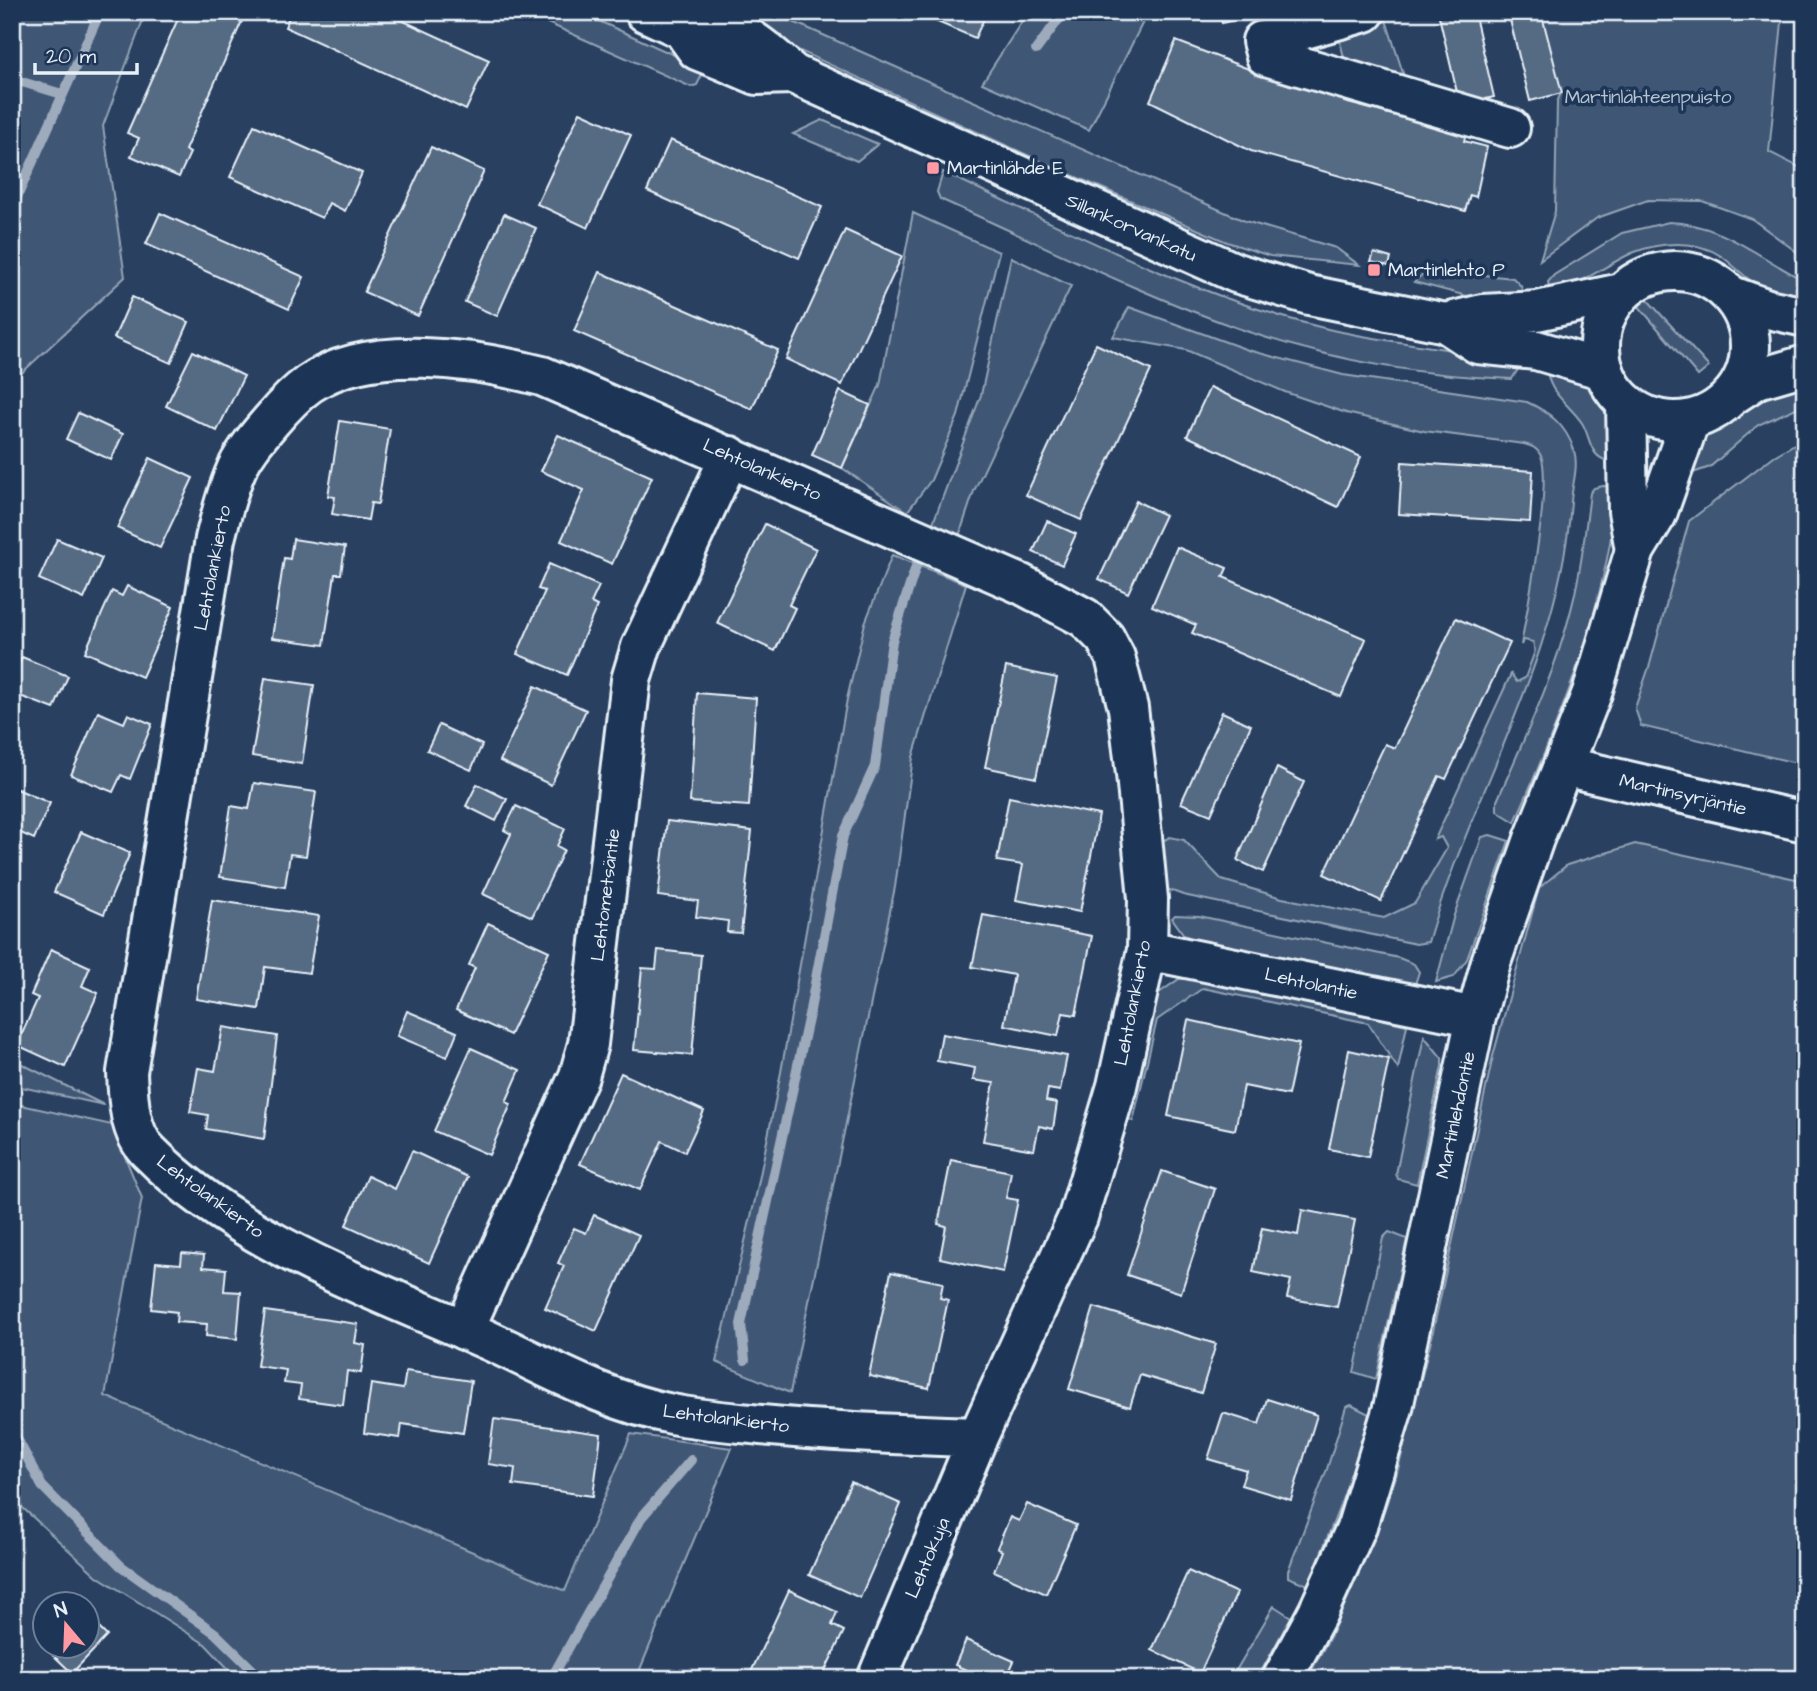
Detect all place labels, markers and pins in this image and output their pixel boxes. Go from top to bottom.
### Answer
place label: Martinlähde E [947,155,1064,182]
marker: Martinlähde E [925,160,941,176]
place label: Martinlehto P [1388,257,1505,284]
marker: Martinlehto P [1366,262,1382,278]

